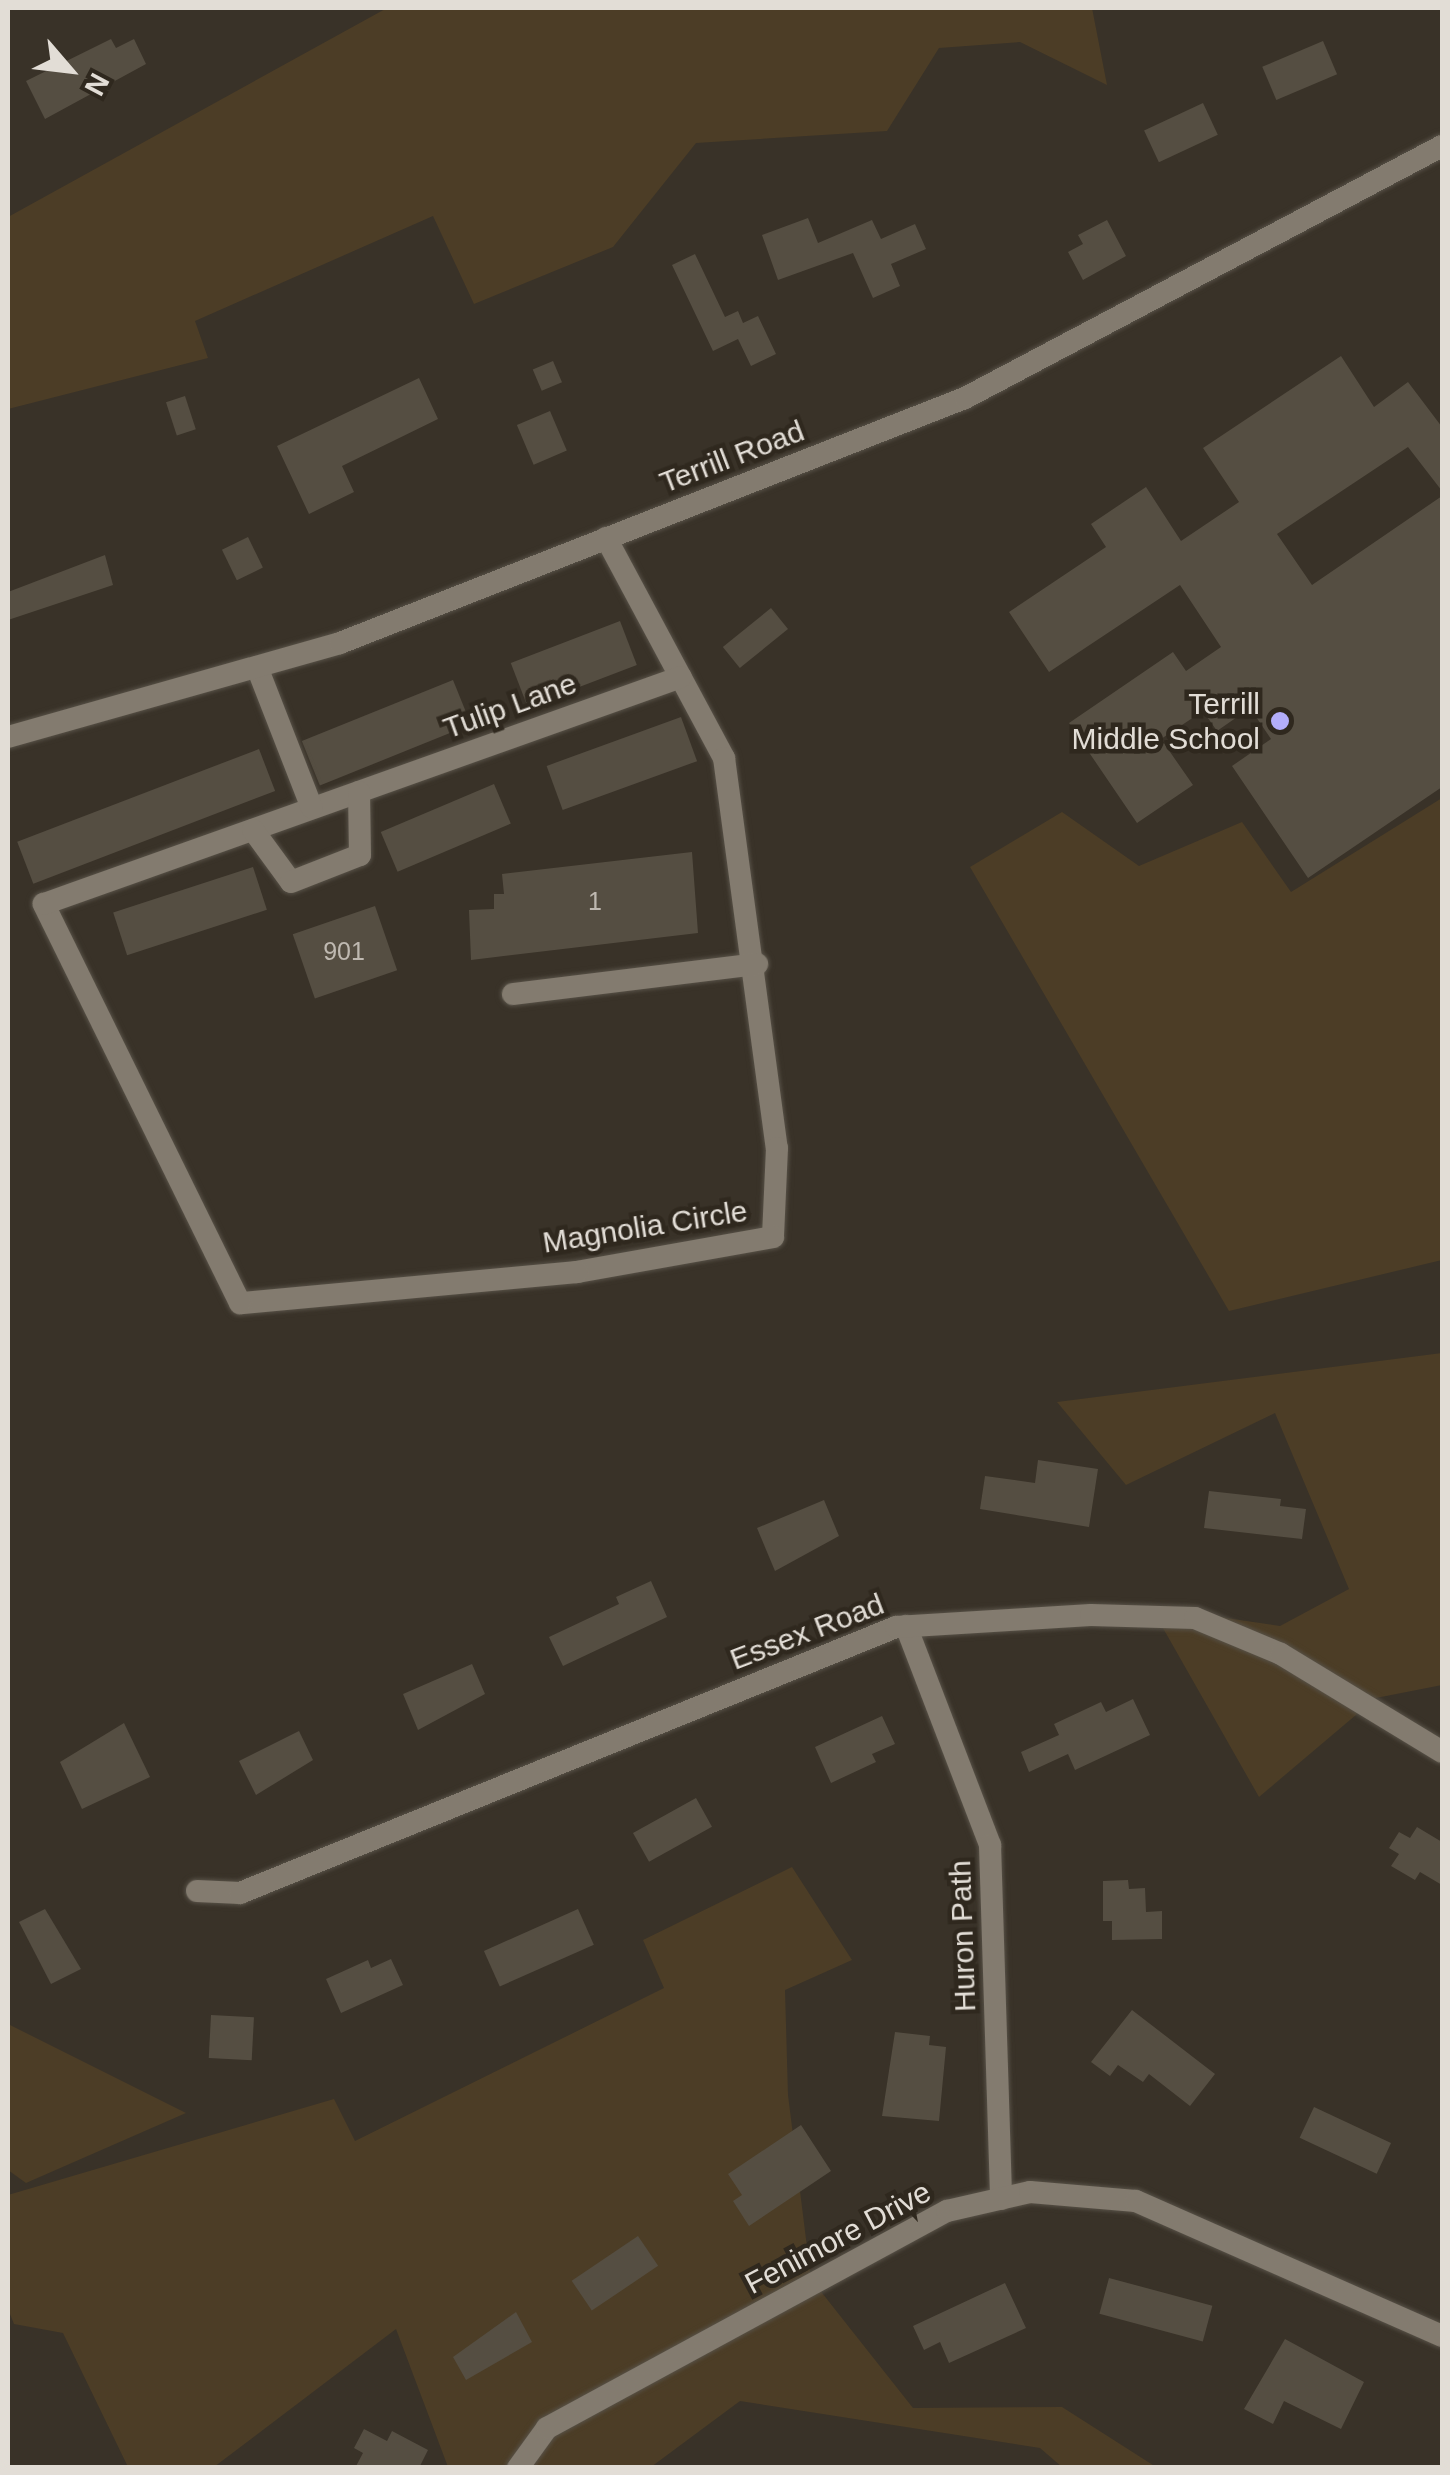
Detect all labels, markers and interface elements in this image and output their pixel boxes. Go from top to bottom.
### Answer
north arrow [20,20,120,120]
text: N [78,68,115,101]
street label: Terrill Road [655,413,809,501]
street label: Tulip Lane [439,665,581,747]
place label: Terrill Middle School [1072,686,1260,756]
marker: Terrill Middle School [1269,710,1291,732]
house number: 1 [588,886,602,916]
house number: 901 [323,936,365,966]
street label: Magnolia Circle [540,1193,750,1261]
street label: Essex Road [725,1586,889,1678]
street label: Huron Path [942,1860,984,2012]
street label: Fenimore Drive [739,2174,937,2302]

